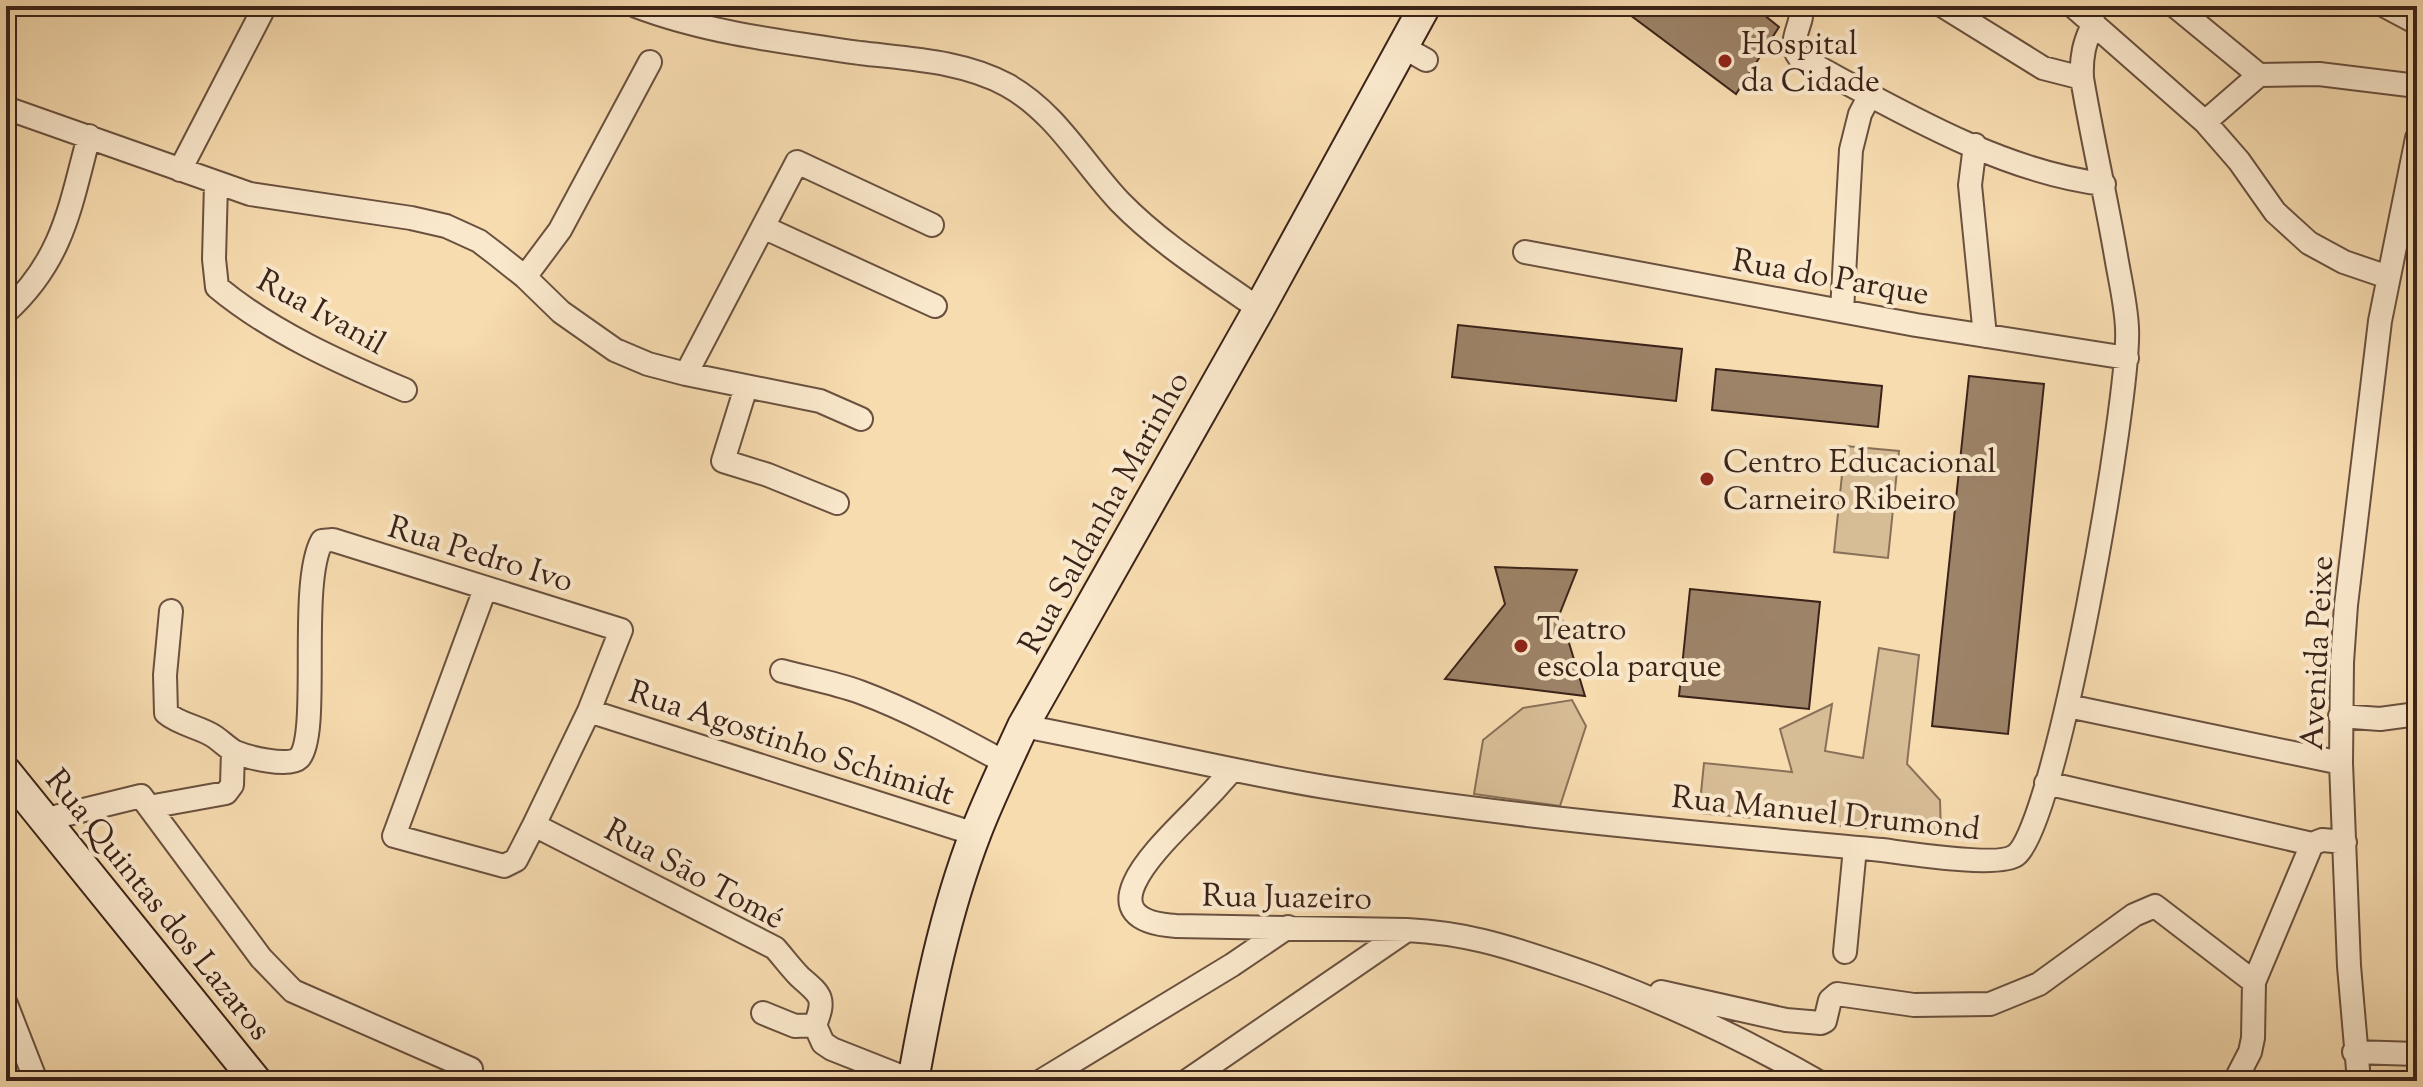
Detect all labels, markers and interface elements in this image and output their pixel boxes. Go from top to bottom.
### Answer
place label: Hospital da Cidade [1741,23,1880,106]
marker: Hospital da Cidade [1716,52,1734,70]
street label: Rua do Parque [1729,239,1932,319]
street label: Rua Ivanil [248,259,393,368]
street label: Rua Saldanha Marinho [1009,364,1202,663]
place label: Centro Educacional Carneiro Ribeiro [1723,441,1997,524]
marker: Centro Educacional Carneiro Ribeiro [1698,470,1716,488]
street label: Rua Pedro Ivo [382,506,578,606]
street label: Avenida Peixe [2291,554,2347,752]
place label: Teatro escola parque [1537,608,1722,691]
marker: Teatro escola parque [1512,637,1530,655]
street label: Rua Agostinho Schimidt [622,670,960,819]
street label: Rua Quintas dos Lazaros [33,760,281,1051]
street label: Rua Manuel Drumond [1669,776,1982,854]
street label: Rua Sāo Tomé [595,809,792,942]
street label: Rua Juazeiro [1202,875,1372,923]

